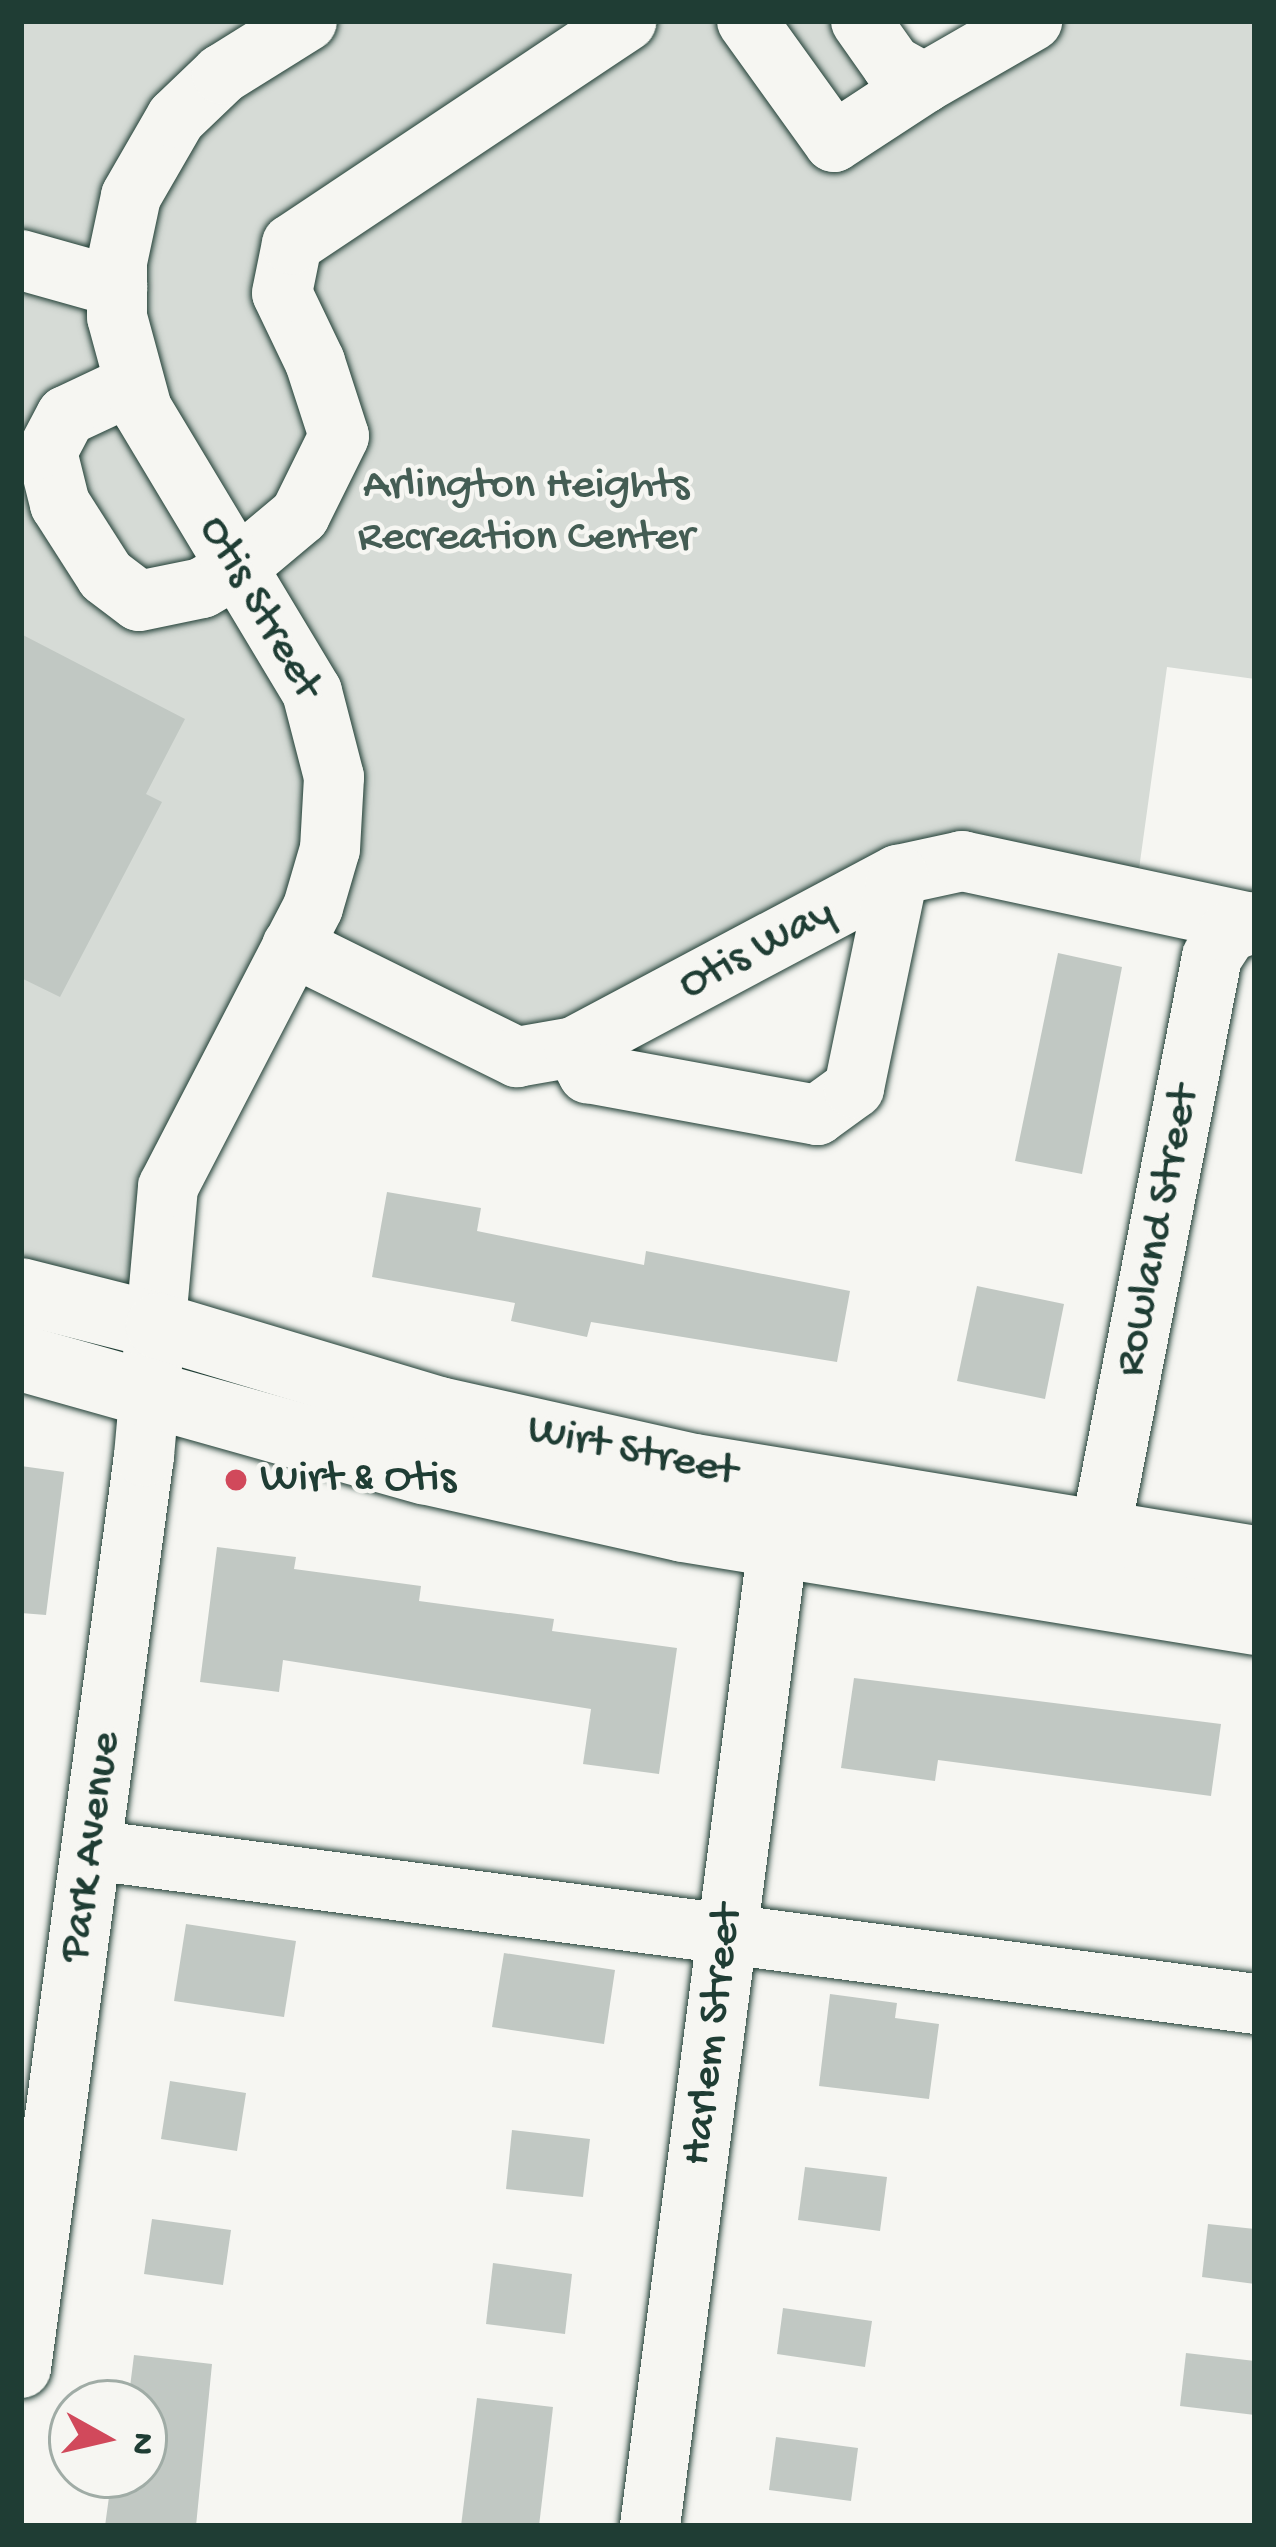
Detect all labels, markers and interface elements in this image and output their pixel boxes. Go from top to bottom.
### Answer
park label: Arlington Heights Recreation Center [358,460,694,566]
street label: Otis Street [185,507,333,709]
street label: Otis Way [670,887,844,1013]
street label: Rowland Street [1104,1081,1214,1381]
street label: Wirt Street [522,1403,742,1501]
place label: Wirt & Otis [260,1453,456,1507]
marker: Wirt & Otis [223,1467,249,1493]
street label: Park Avenue [49,1728,135,1966]
street label: Harlem Street [671,1902,757,2168]
north arrow [48,2379,168,2499]
text: N [120,2430,161,2457]

